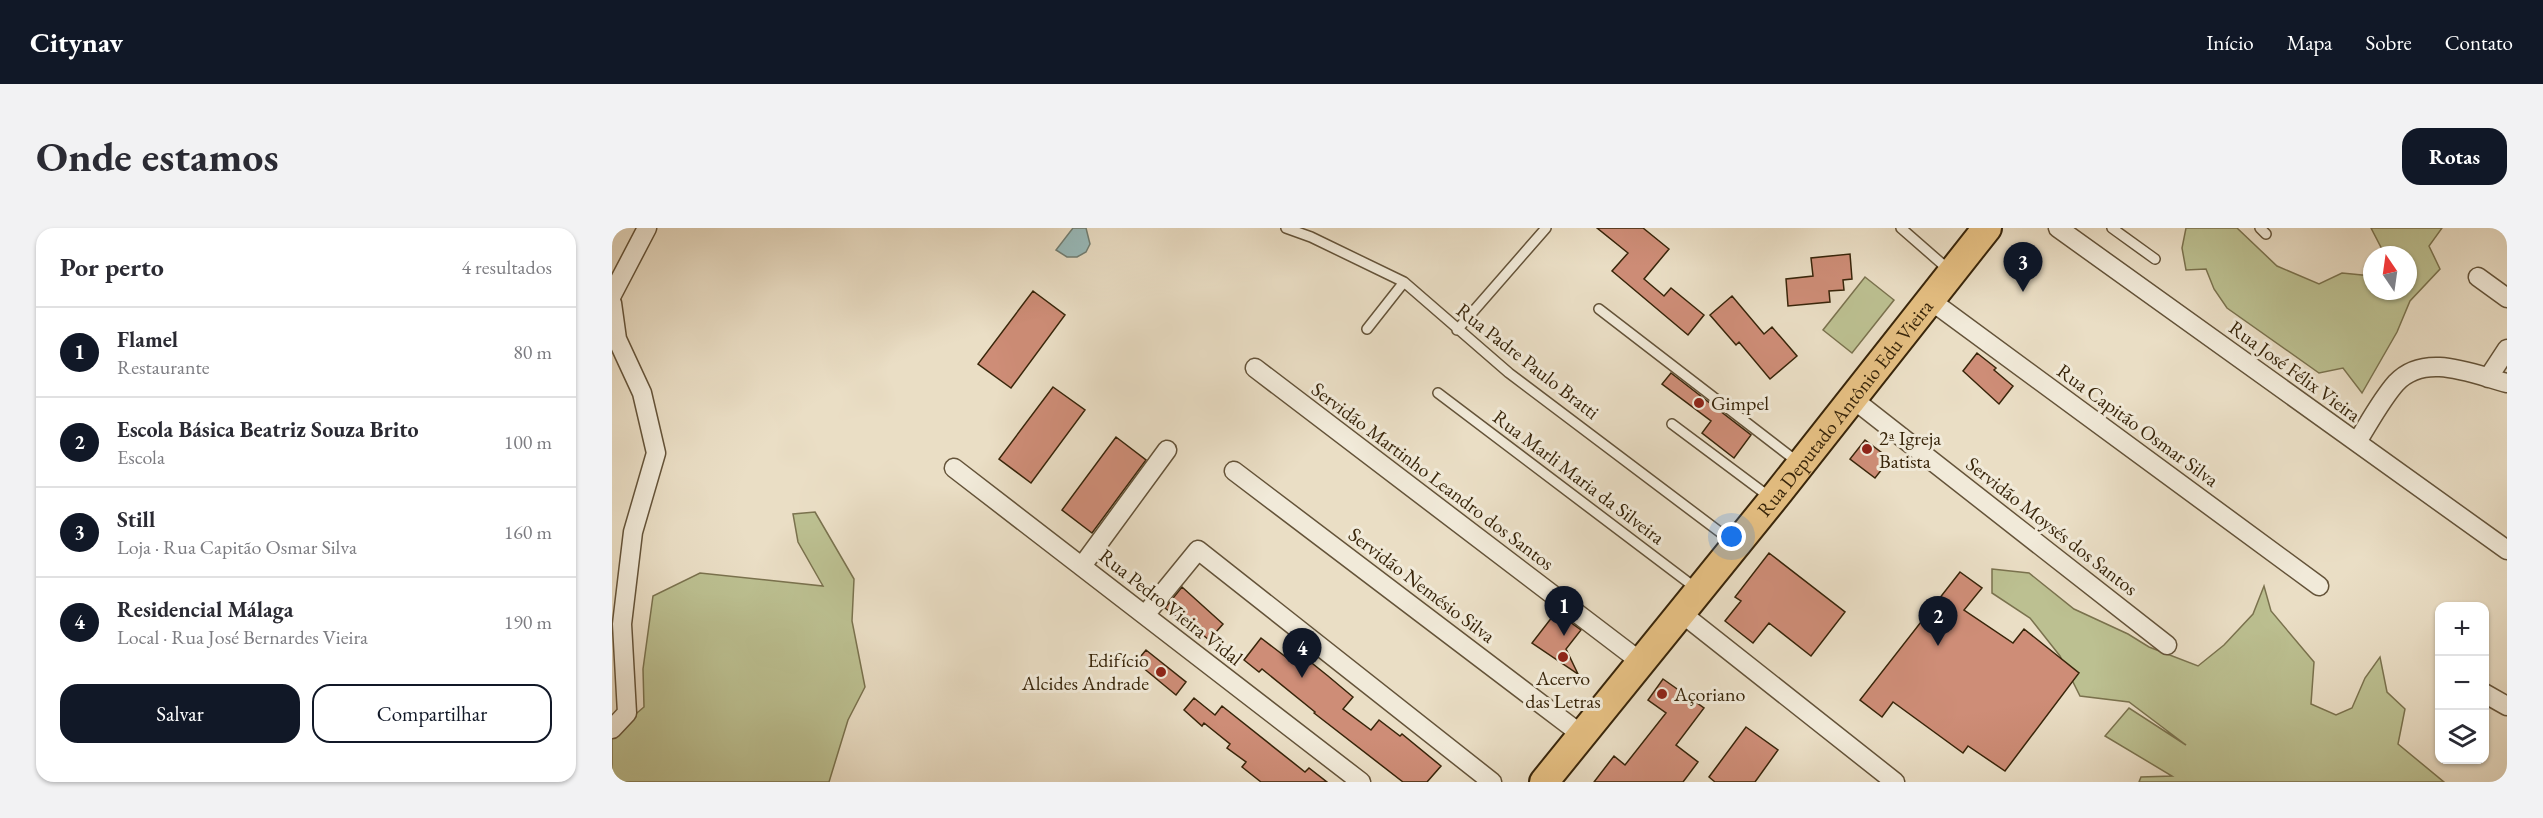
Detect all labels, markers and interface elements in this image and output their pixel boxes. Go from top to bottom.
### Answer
text: Citynav [30,24,123,60]
text: Início [2206,29,2254,56]
text: Mapa [2287,29,2332,56]
text: Sobre [2365,29,2412,56]
text: Contato [2445,29,2513,56]
button: Rotas [2402,128,2507,185]
text: Onde estamos [36,129,279,184]
pin: 3 [2004,242,2042,292]
north arrow [2363,246,2417,300]
text: Por perto [60,250,164,284]
text: 4 resultados [461,254,552,280]
street label: Rua Deputado Antônio Edu Vieira [1751,294,1939,522]
street label: Rua Padre Paulo Bratti [1451,297,1605,425]
street label: Rua José Félix Vieira [2224,314,2366,428]
text: Flamel [117,325,178,354]
text: 1 [74,339,85,365]
text: 80 m [513,339,552,365]
text: Restaurante [117,354,210,380]
street label: Rua Capitão Osmar Silva [2052,358,2224,492]
street label: Servidão Martinho Leandro dos Santos [1306,376,1560,576]
place label: Gimpel [1711,390,1769,416]
marker: Gimpel [1692,396,1706,410]
street label: Rua Marli Maria da Silveira [1488,404,1670,550]
text: Escola Básica Beatriz Souza Brito [117,415,419,444]
place label: 2ª Igreja Batista [1879,425,1941,474]
text: 2 [74,429,85,455]
text: 100 m [504,429,552,455]
marker: 2ª Igreja Batista [1860,442,1874,456]
text: Escola [117,444,165,470]
street label: Servidão Moysés dos Santos [1961,451,2143,601]
text: Still [117,505,155,534]
text: 3 [74,519,85,545]
text: 160 m [504,519,552,545]
street label: Servidão Nemésio Silva [1343,521,1501,649]
your location [1717,522,1746,551]
text: Loja · Rua Capitão Osmar Silva [117,534,357,560]
street label: Rua Pedro Vieira Vidal [1094,543,1248,671]
pin: 1 [1544,586,1584,636]
text: Residencial Málaga [117,595,293,624]
pin: 2 [1918,596,1958,646]
map controls [2435,602,2489,764]
button: + [2435,602,2489,656]
text: 4 [74,609,85,635]
text: 190 m [504,609,552,635]
text: Local · Rua José Bernardes Vieira [117,624,368,650]
pin: 4 [1282,628,1322,678]
place label: Edifício Alcides Andrade [1021,647,1149,696]
marker: Acervo das Letras [1556,650,1570,664]
button: − [2435,656,2489,710]
marker: Edifício Alcides Andrade [1154,665,1168,679]
place label: Acervo das Letras [1525,665,1601,714]
place label: Açoriano [1673,681,1746,707]
button: Salvar [60,684,300,743]
button: Compartilhar [312,684,552,743]
marker: Açoriano [1655,687,1669,701]
button: layers [2435,710,2489,764]

